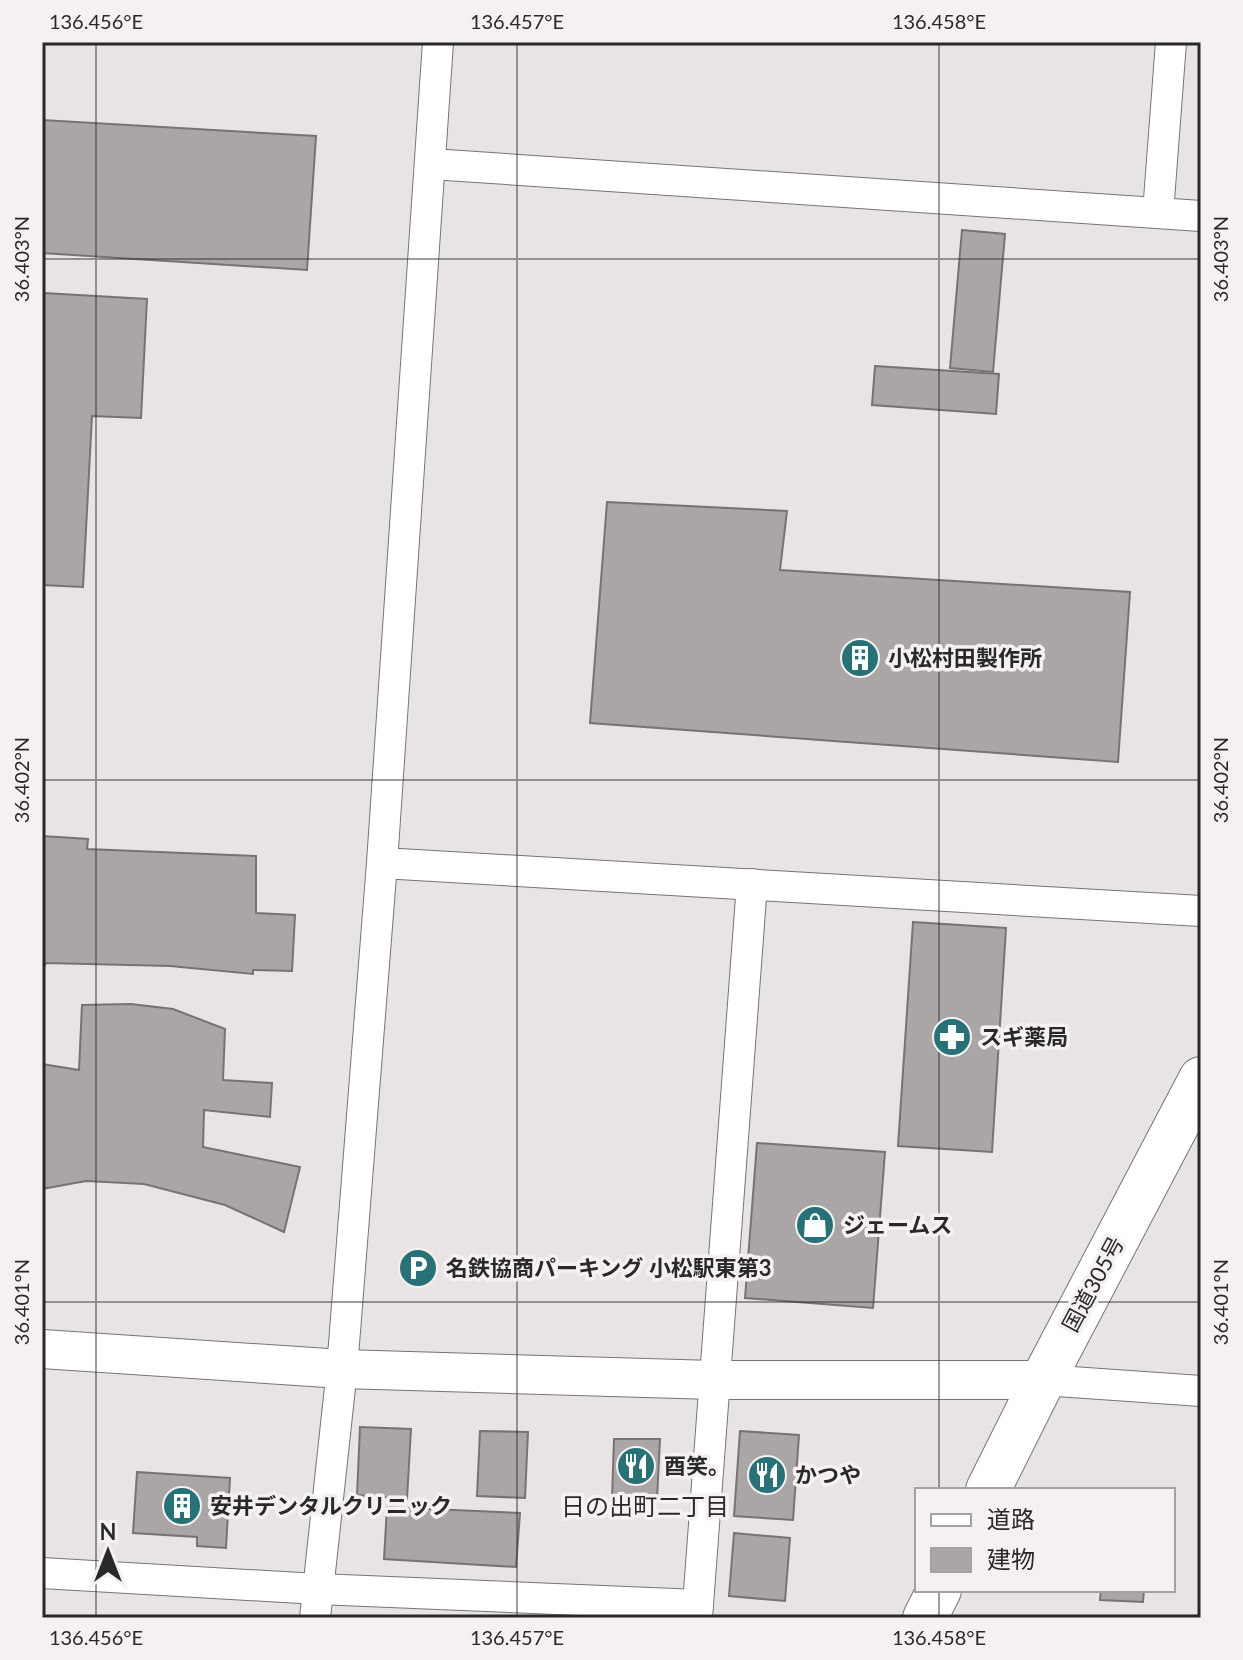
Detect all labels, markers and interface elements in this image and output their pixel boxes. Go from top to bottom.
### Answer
text: 136.456°E [49,9,143,33]
text: 136.457°E [470,9,564,33]
text: 136.458°E [892,9,986,33]
text: 36.403°N [9,216,33,302]
text: 36.403°N [1208,216,1232,302]
building icon: 小松村田製作所 [839,637,881,679]
place label: 小松村田製作所 [888,644,1042,671]
text: 36.402°N [9,737,33,823]
text: 36.402°N [1208,737,1232,823]
pharmacy icon: スギ薬局 [931,1016,973,1058]
place label: スギ薬局 [980,1023,1068,1050]
shop icon: ジェームス [794,1204,836,1246]
place label: ジェームス [843,1211,952,1238]
street label: 国道305号 [1056,1231,1129,1336]
parking icon: 名鉄協商パーキング 小松駅東第3 [397,1247,439,1289]
place label: 名鉄協商パーキング 小松駅東第3 [446,1254,771,1281]
text: 36.401°N [9,1259,33,1345]
text: 36.401°N [1208,1259,1232,1345]
restaurant icon: 酉笑。 [615,1445,657,1487]
place label: 酉笑。 [664,1452,730,1479]
restaurant icon: かつや [746,1454,788,1496]
place label: かつや [795,1461,861,1488]
building icon: 安井デンタルクリニック [161,1485,203,1527]
legend [915,1488,1175,1592]
district label: 日の出町二丁目 [561,1491,729,1520]
place label: 安井デンタルクリニック [210,1492,452,1519]
text: 道路 [987,1504,1035,1533]
north arrow [68,1512,148,1592]
text: N [100,1518,116,1545]
text: 建物 [987,1544,1035,1573]
text: 136.456°E [49,1625,143,1649]
text: 136.457°E [470,1625,564,1649]
text: 136.458°E [892,1625,986,1649]

